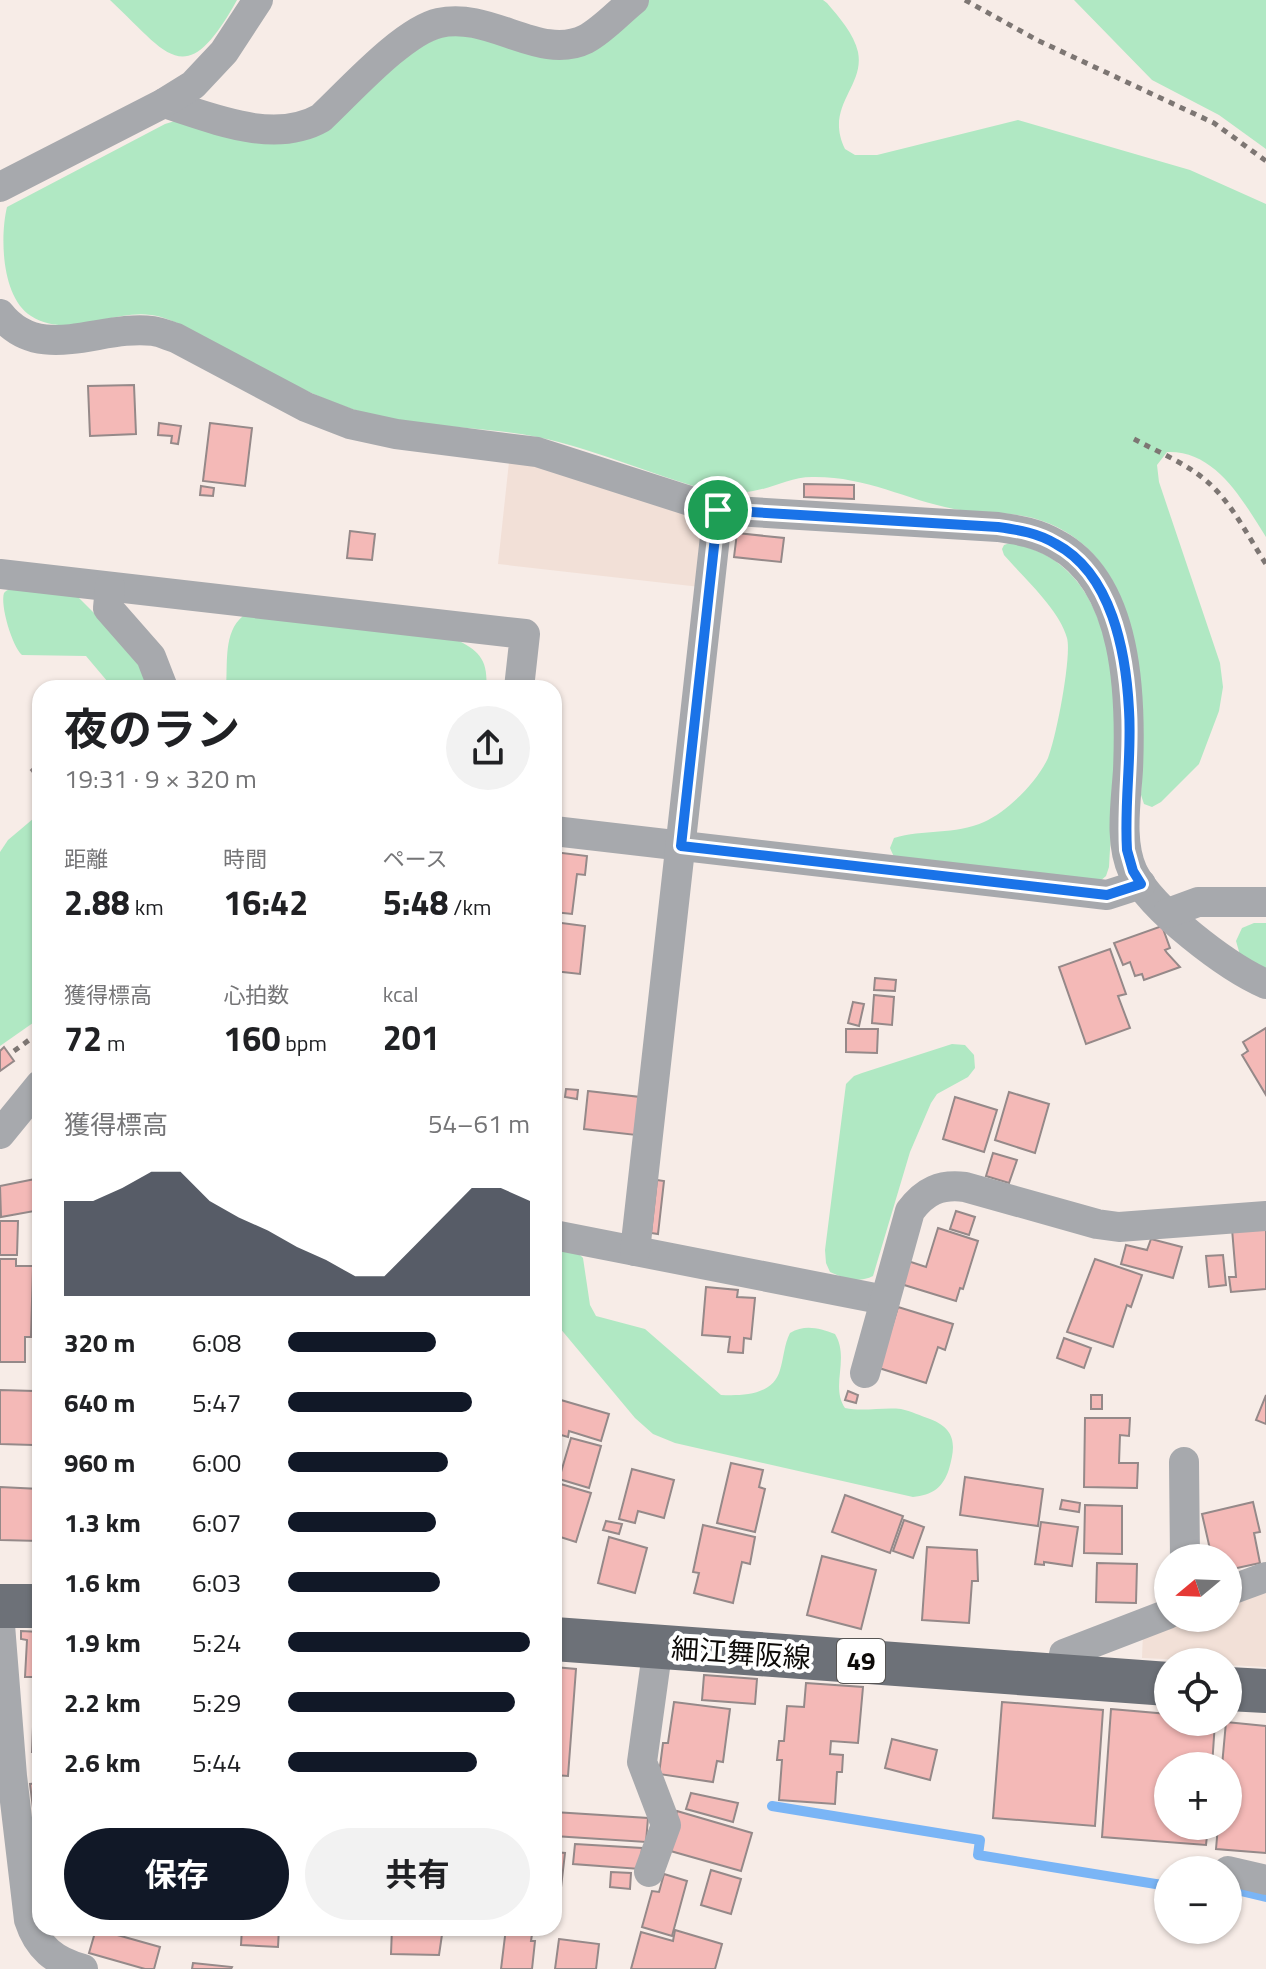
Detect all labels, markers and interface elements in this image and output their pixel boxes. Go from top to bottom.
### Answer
pin [684,476,752,544]
icon: arrive [696,488,740,532]
text: 夜のラン [64,695,240,762]
button: share [446,706,530,790]
text: 19:31 · 9 × 320 m [64,759,257,798]
text: 距離 [64,842,108,876]
text: 時間 [223,842,267,876]
text: ペース [383,842,448,876]
text: 2.88 [64,876,130,928]
text: 16:42 [223,876,308,928]
text: 5:48 [383,876,448,928]
text: km [130,890,164,924]
text: /km [448,890,491,924]
text: kcal [383,977,419,1011]
text: 獲得標高 [64,978,152,1012]
text: 心拍数 [223,978,289,1012]
text: 201 [383,1011,440,1063]
text: 72 [64,1012,102,1064]
text: 160 [223,1012,280,1064]
text: m [102,1026,125,1060]
text: bpm [280,1026,327,1060]
text: 54–61 m [428,1104,530,1143]
text: 獲得標高 [64,1105,168,1144]
text: 320 m [64,1323,135,1362]
text: 6:08 [192,1323,241,1362]
text: 640 m [64,1383,135,1422]
text: 5:47 [192,1383,241,1422]
text: 960 m [64,1443,135,1482]
text: 6:00 [192,1443,241,1482]
text: 1.3 km [64,1503,141,1542]
text: 6:07 [192,1503,241,1542]
north arrow [1154,1544,1242,1632]
map controls [1154,1544,1242,1944]
text: 1.6 km [64,1563,141,1602]
text: 6:03 [192,1563,241,1602]
text: 1.9 km [64,1623,141,1662]
text: 5:24 [192,1623,241,1662]
street label: 細江舞阪線 [670,1626,812,1679]
road number: 49 [837,1639,885,1683]
button: locate [1154,1648,1242,1736]
text: 2.2 km [64,1683,141,1722]
text: 5:29 [192,1683,241,1722]
text: 2.6 km [64,1743,141,1782]
text: 5:44 [192,1743,241,1782]
button: + [1154,1752,1242,1840]
button: 保存 [64,1828,289,1920]
button: 共有 [305,1828,530,1920]
button: − [1154,1856,1242,1944]

